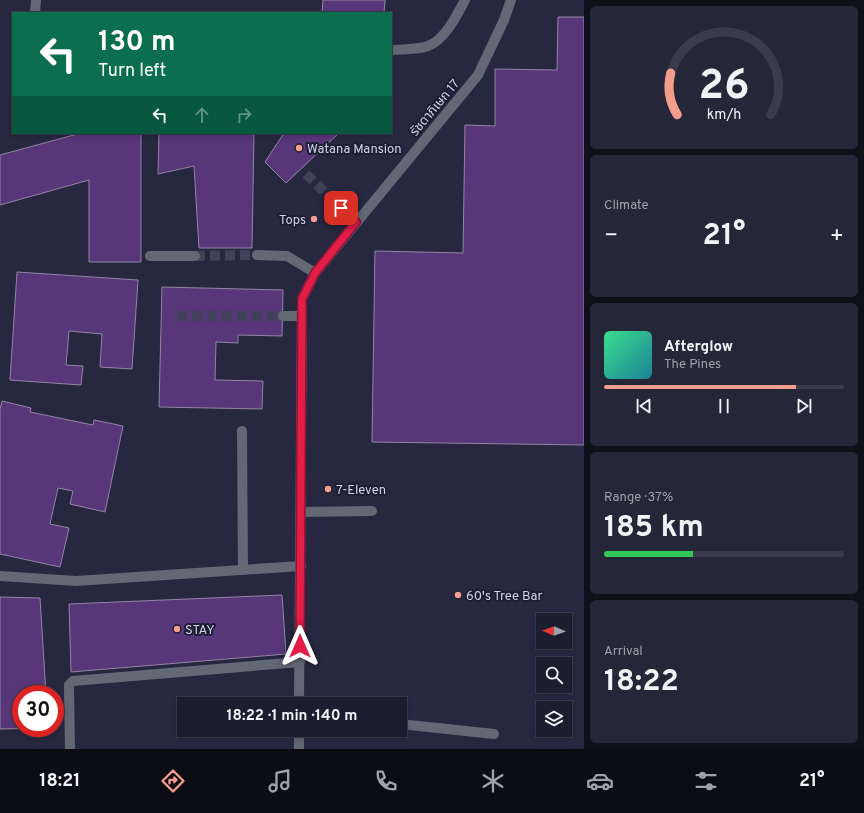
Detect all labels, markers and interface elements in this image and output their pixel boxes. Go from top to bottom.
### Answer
text: 130 m [98,25,176,61]
icon: left [32,28,84,80]
text: Turn left [98,60,166,83]
text: 26 [699,61,750,114]
street label: รัชดาภิเษก 17 [407,77,464,140]
icon: left [149,104,171,126]
icon: ahead [191,104,213,126]
icon: right [233,104,255,126]
text: km/h [707,106,741,124]
place label: Watana Mansion [307,142,402,158]
marker: Watana Mansion [294,143,304,153]
pin [324,191,358,225]
icon: arrive [330,197,352,219]
text: Climate [604,198,649,214]
place label: Tops [279,213,306,229]
marker: Tops [309,214,319,224]
text: 21° [703,218,745,255]
text: − [604,223,618,250]
text: + [830,223,844,250]
text: Afterglow [664,338,733,357]
text: The Pines [664,357,721,373]
icon: previous [633,395,655,417]
icon: pause [713,395,735,417]
icon: next [793,395,815,417]
place label: 7-Eleven [336,483,386,499]
marker: 7-Eleven [323,484,333,494]
text: Range · 37% [604,490,673,506]
text: 185 km [604,510,704,547]
place label: 60's Tree Bar [466,589,543,605]
marker: 60's Tree Bar [453,590,463,600]
north arrow [536,613,572,649]
map controls [536,613,572,737]
place label: STAY [185,623,215,639]
marker: STAY [172,624,182,634]
position arrow [279,625,321,667]
text: Arrival [604,644,643,660]
button: search [536,657,572,693]
text: 18:22 [604,664,679,701]
speed limit sign: 30 [12,685,64,737]
button: layers [536,701,572,737]
text: 18:22 · 1 min · 140 m [227,707,357,726]
icon: directions [159,767,187,795]
icon: music [266,767,294,795]
icon: phone [372,767,400,795]
icon: climate [479,767,507,795]
icon: car [586,767,614,795]
icon: filters [692,767,720,795]
text: 18:21 [39,770,80,793]
text: 21° [799,770,825,793]

